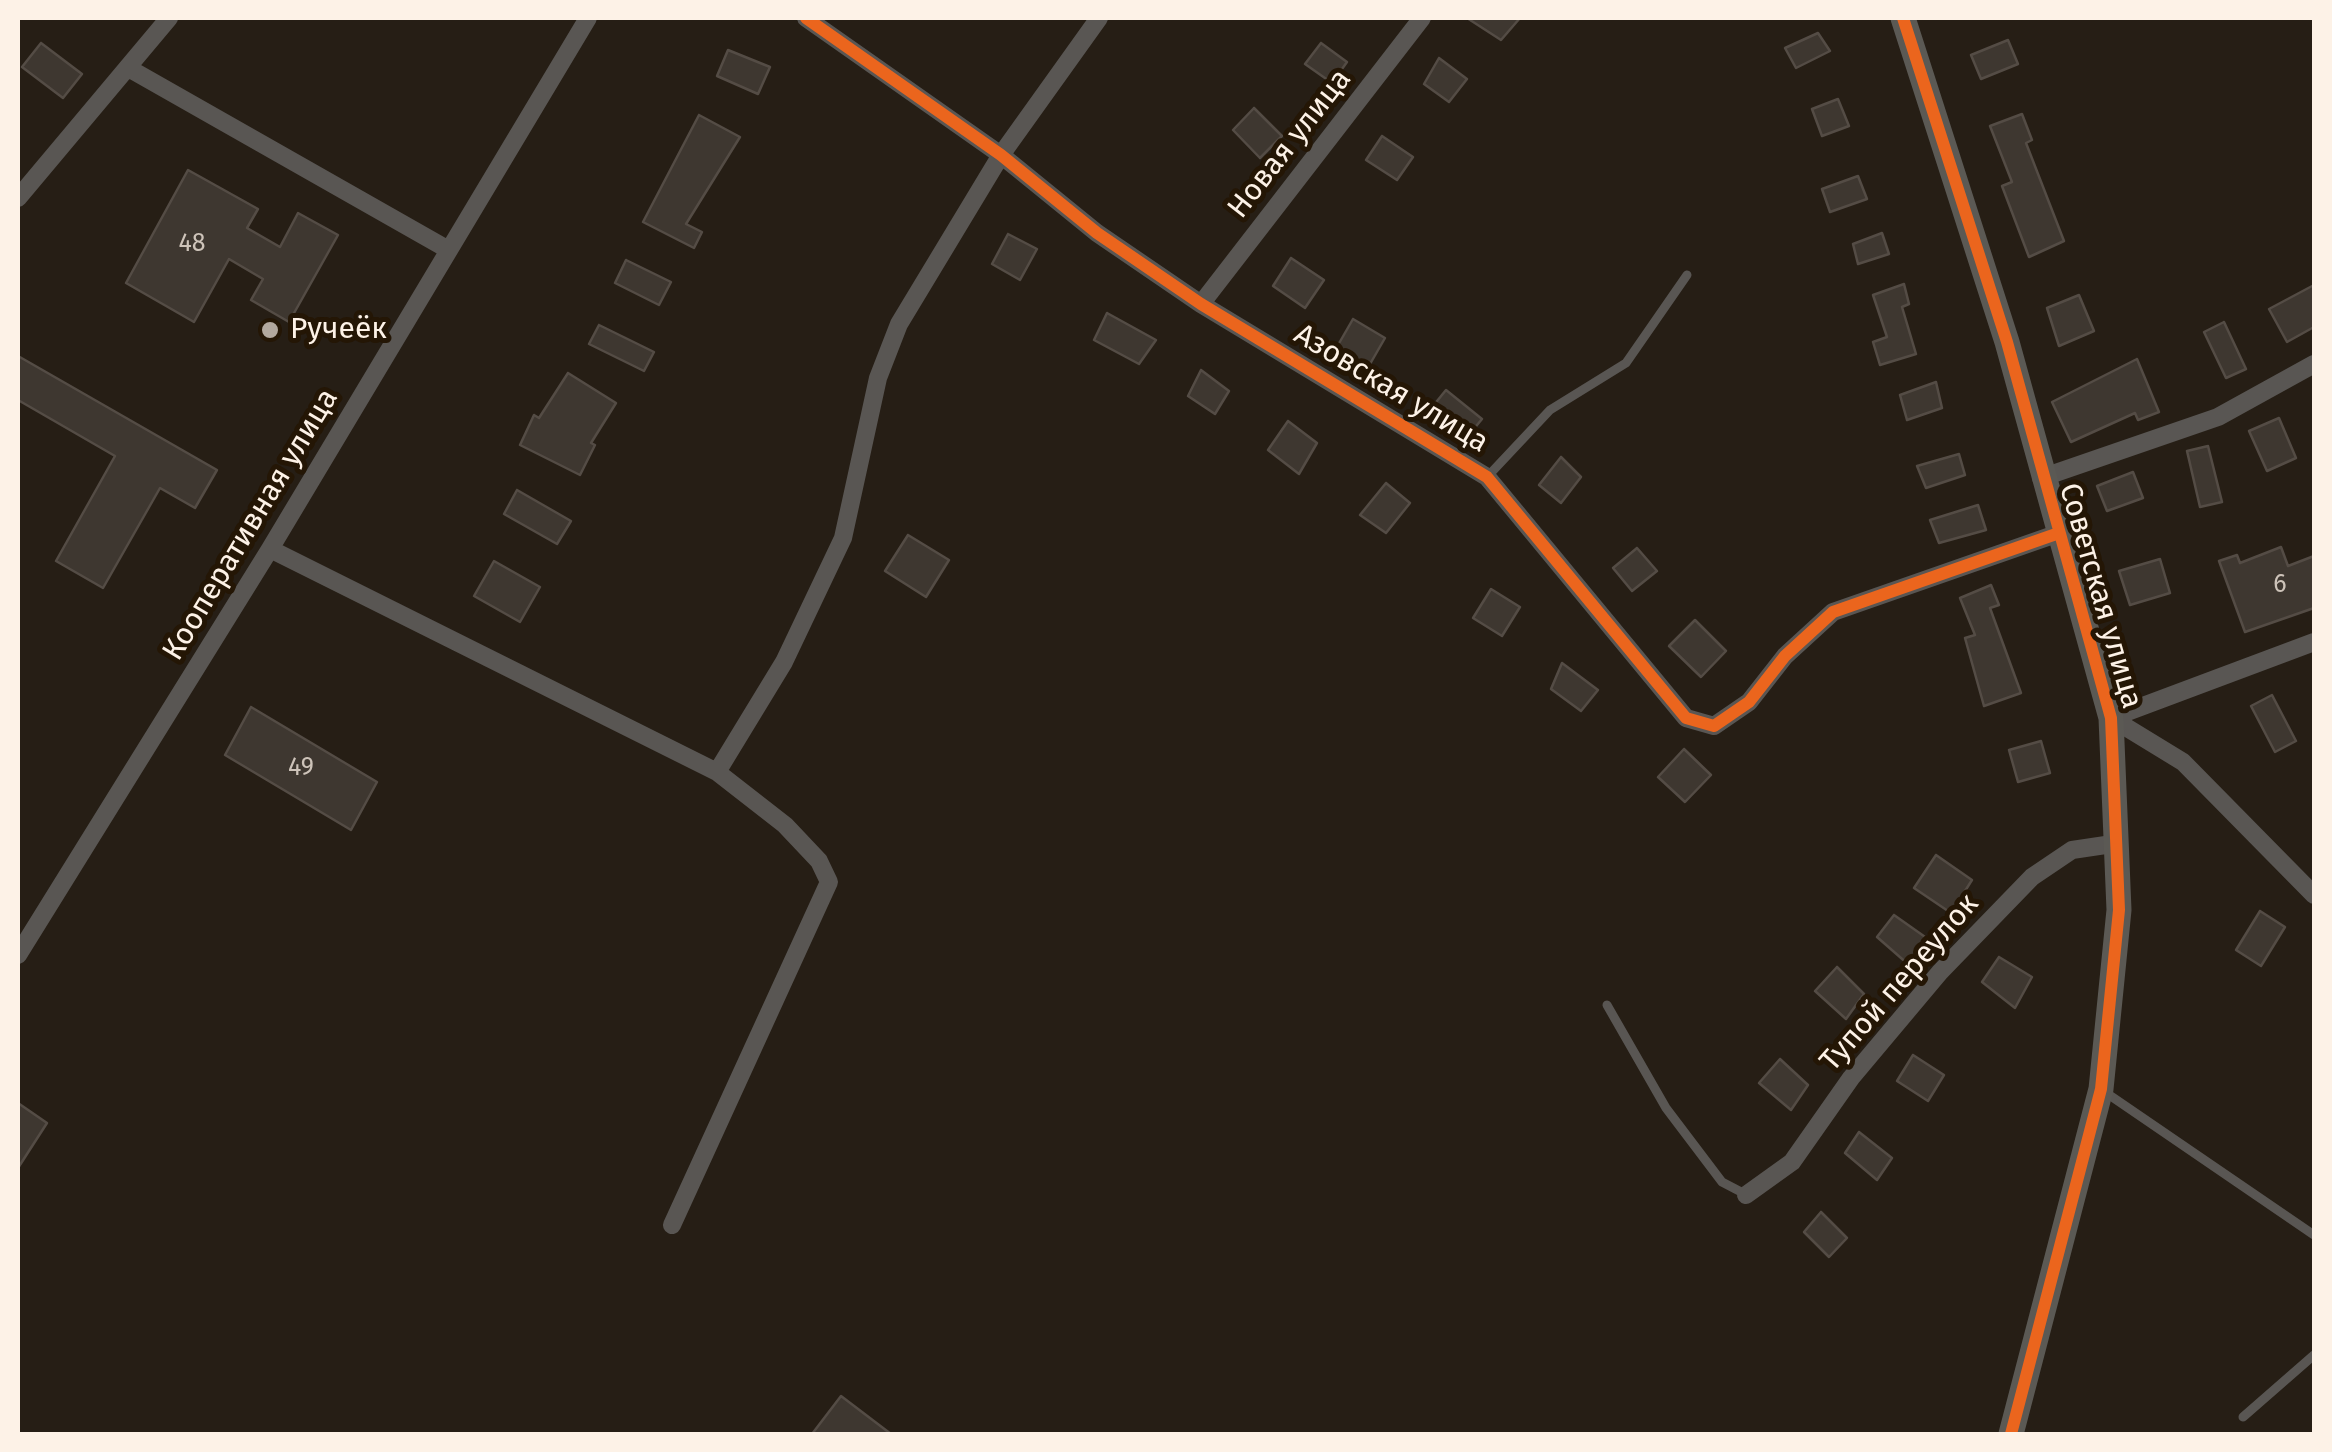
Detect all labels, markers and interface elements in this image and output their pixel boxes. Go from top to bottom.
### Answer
street label: Новая улица [1221,62,1359,226]
house number: 48 [178,229,206,259]
place label: Ручеёк [290,312,387,348]
street label: Азовская улица [1287,317,1495,461]
marker: Ручеёк [259,319,281,341]
street label: Кооперативная улица [156,383,346,667]
street label: Советская улица [2051,479,2149,713]
house number: 6 [2273,570,2287,600]
house number: 49 [288,753,314,783]
street label: Тупой переулок [1813,887,1987,1079]

